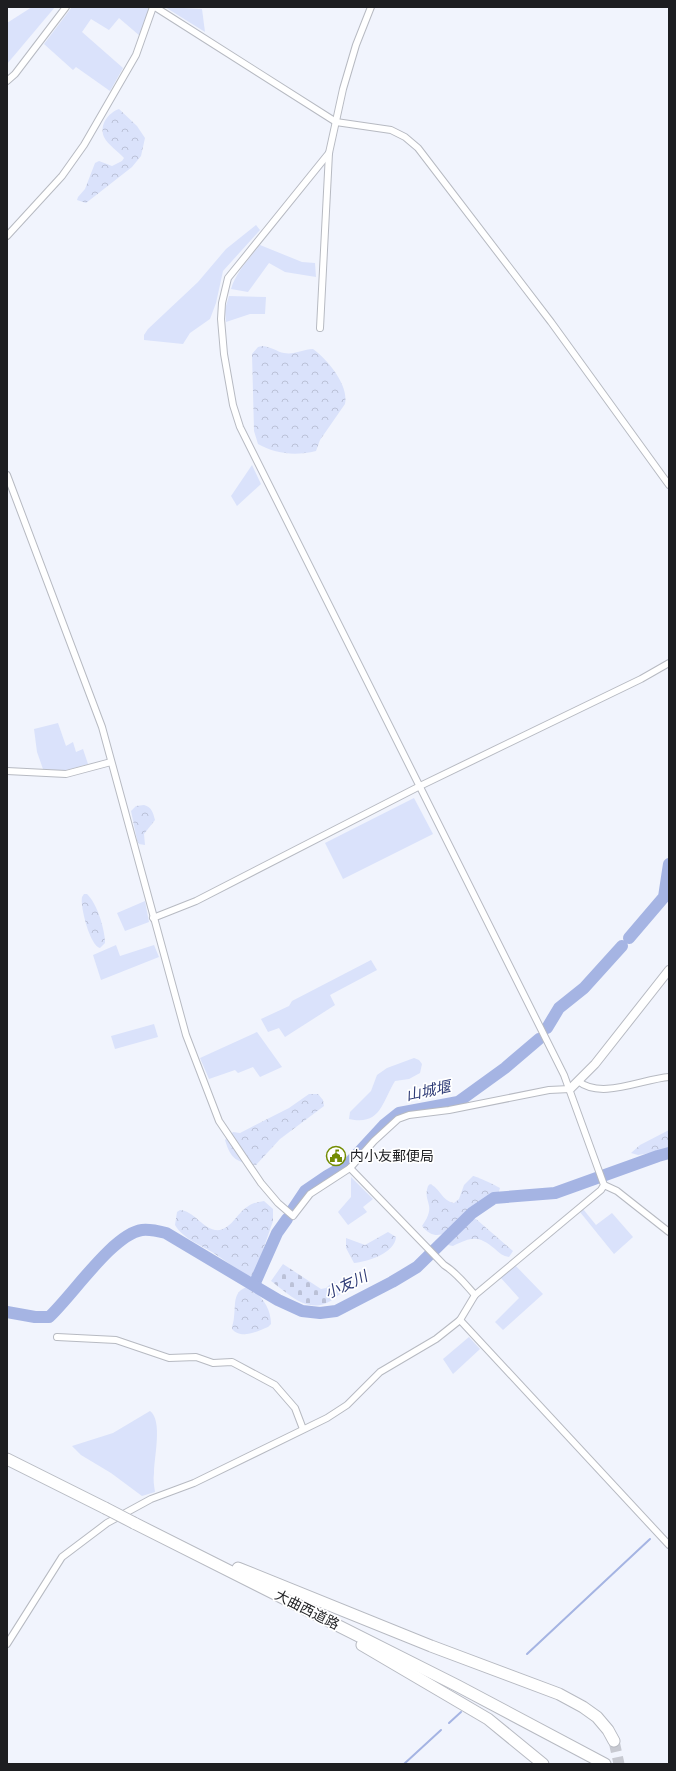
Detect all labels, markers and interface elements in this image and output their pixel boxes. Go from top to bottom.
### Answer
water label: 山城堰 [404,1076,455,1105]
public building icon: 内小友郵便局 [325,1145,347,1167]
place label: 内小友郵便局 [350,1147,434,1166]
water label: 小友川 [321,1266,372,1304]
street label: 大曲西道路 [272,1586,342,1634]

